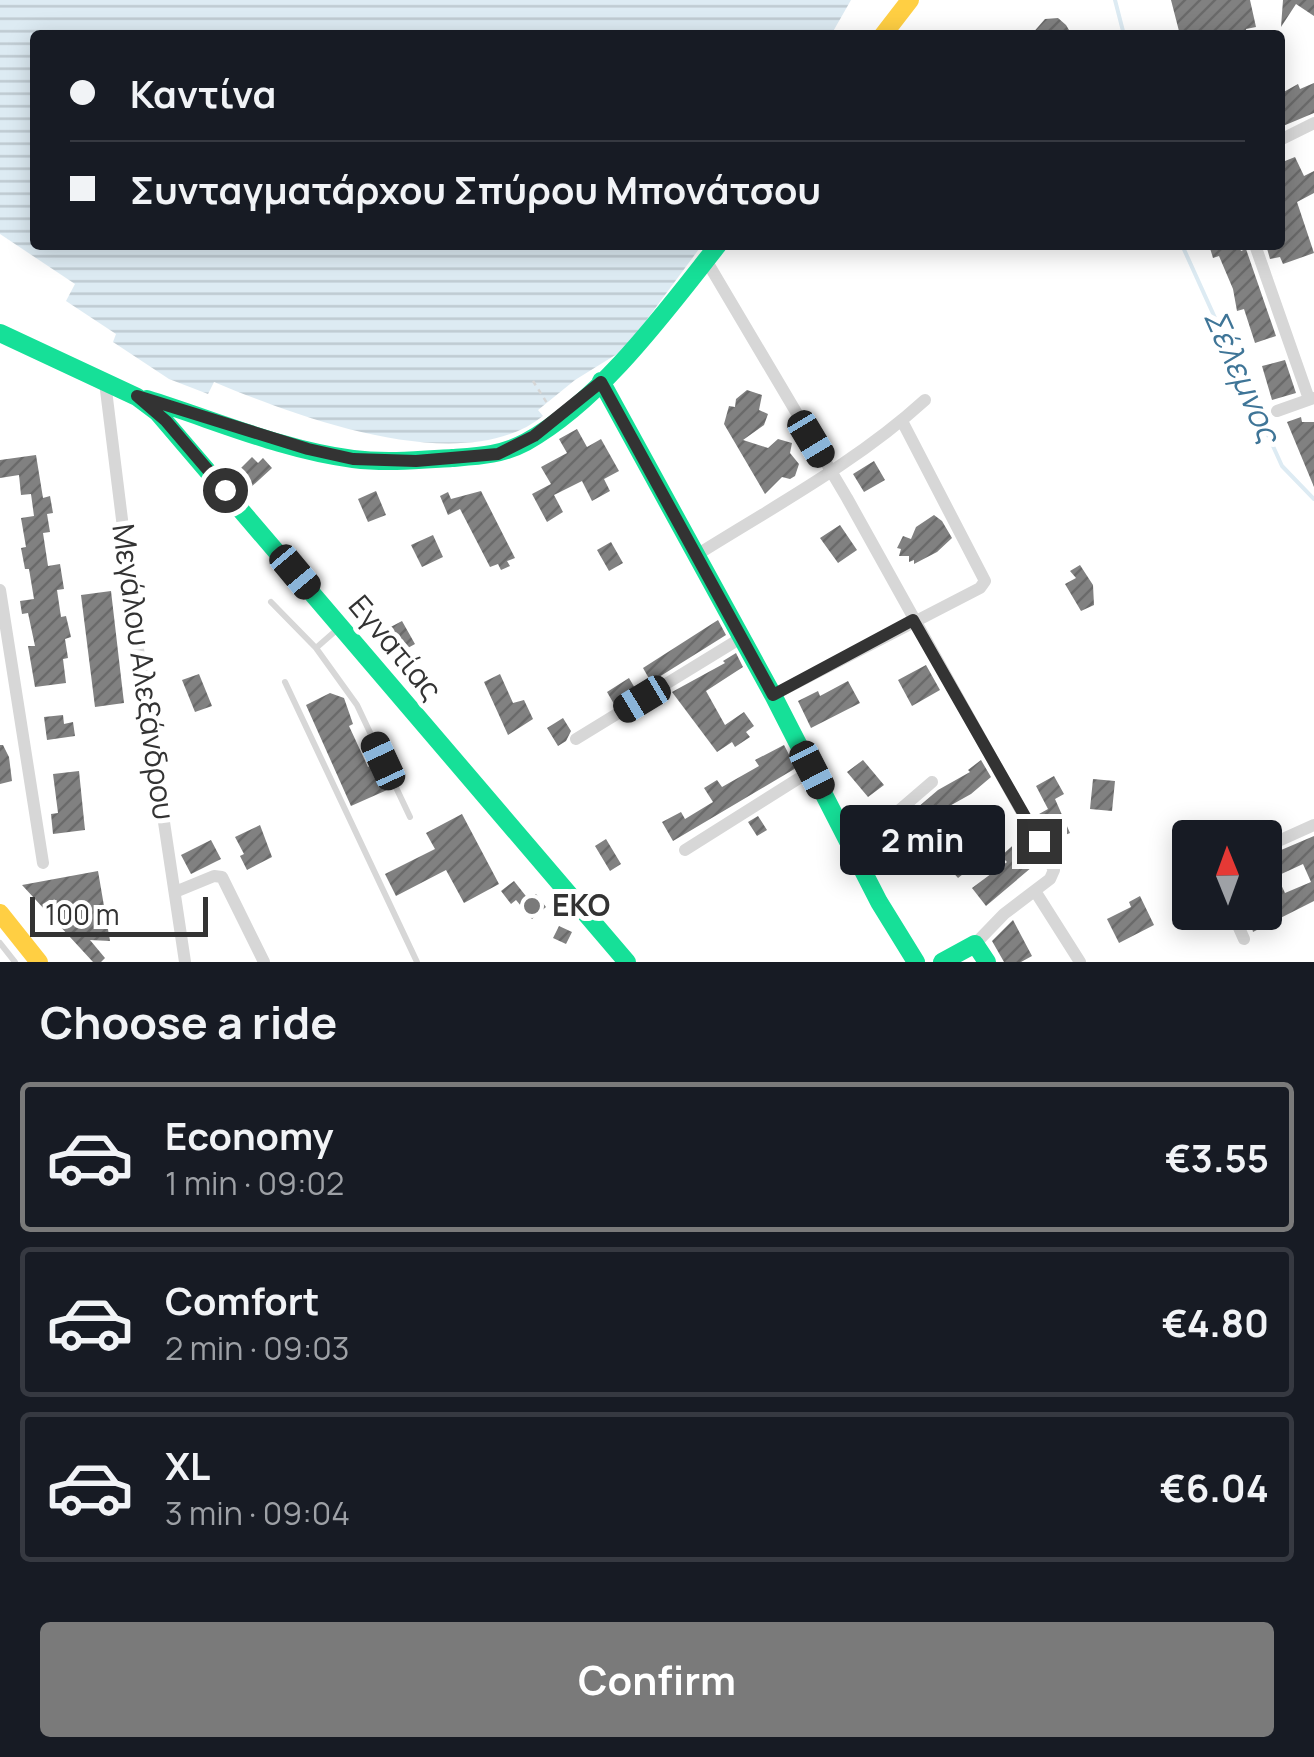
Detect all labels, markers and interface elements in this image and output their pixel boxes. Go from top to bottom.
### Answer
text: Καντίνα [130,67,276,119]
text: Συνταγματάρχου Σπύρου Μπονάτσου [130,163,821,215]
water label: Σέλεμνος [1194,302,1293,451]
car [783,406,839,472]
route start [203,468,248,513]
street label: Μεγάλου Αλεξάνδρου [103,521,186,822]
car [264,539,326,605]
street label: Εγνατίας [340,586,452,708]
car [609,671,675,727]
car [357,727,409,795]
car [785,736,839,804]
callout: 2 min [839,806,1004,876]
text: 2 min [881,818,964,862]
route end [1017,819,1062,864]
north arrow [1172,820,1282,930]
map controls [1172,820,1282,930]
place label: EKO [552,884,610,925]
scale bar [30,892,208,936]
text: 100 m [45,895,119,933]
marker: EKO [521,895,543,917]
text: Choose a ride [40,991,337,1053]
text: Economy [165,1109,334,1161]
icon: car [45,1112,135,1202]
text: €3.55 [1165,1131,1269,1183]
text: 1 min · 09:02 [165,1161,344,1205]
text: Comfort [165,1274,319,1326]
icon: car [45,1277,135,1367]
text: €4.80 [1162,1296,1269,1348]
text: 2 min · 09:03 [165,1326,349,1370]
text: XL [165,1439,210,1491]
icon: car [45,1442,135,1532]
text: €6.04 [1160,1461,1269,1513]
text: 3 min · 09:04 [165,1491,350,1535]
button: Confirm [40,1622,1274,1737]

